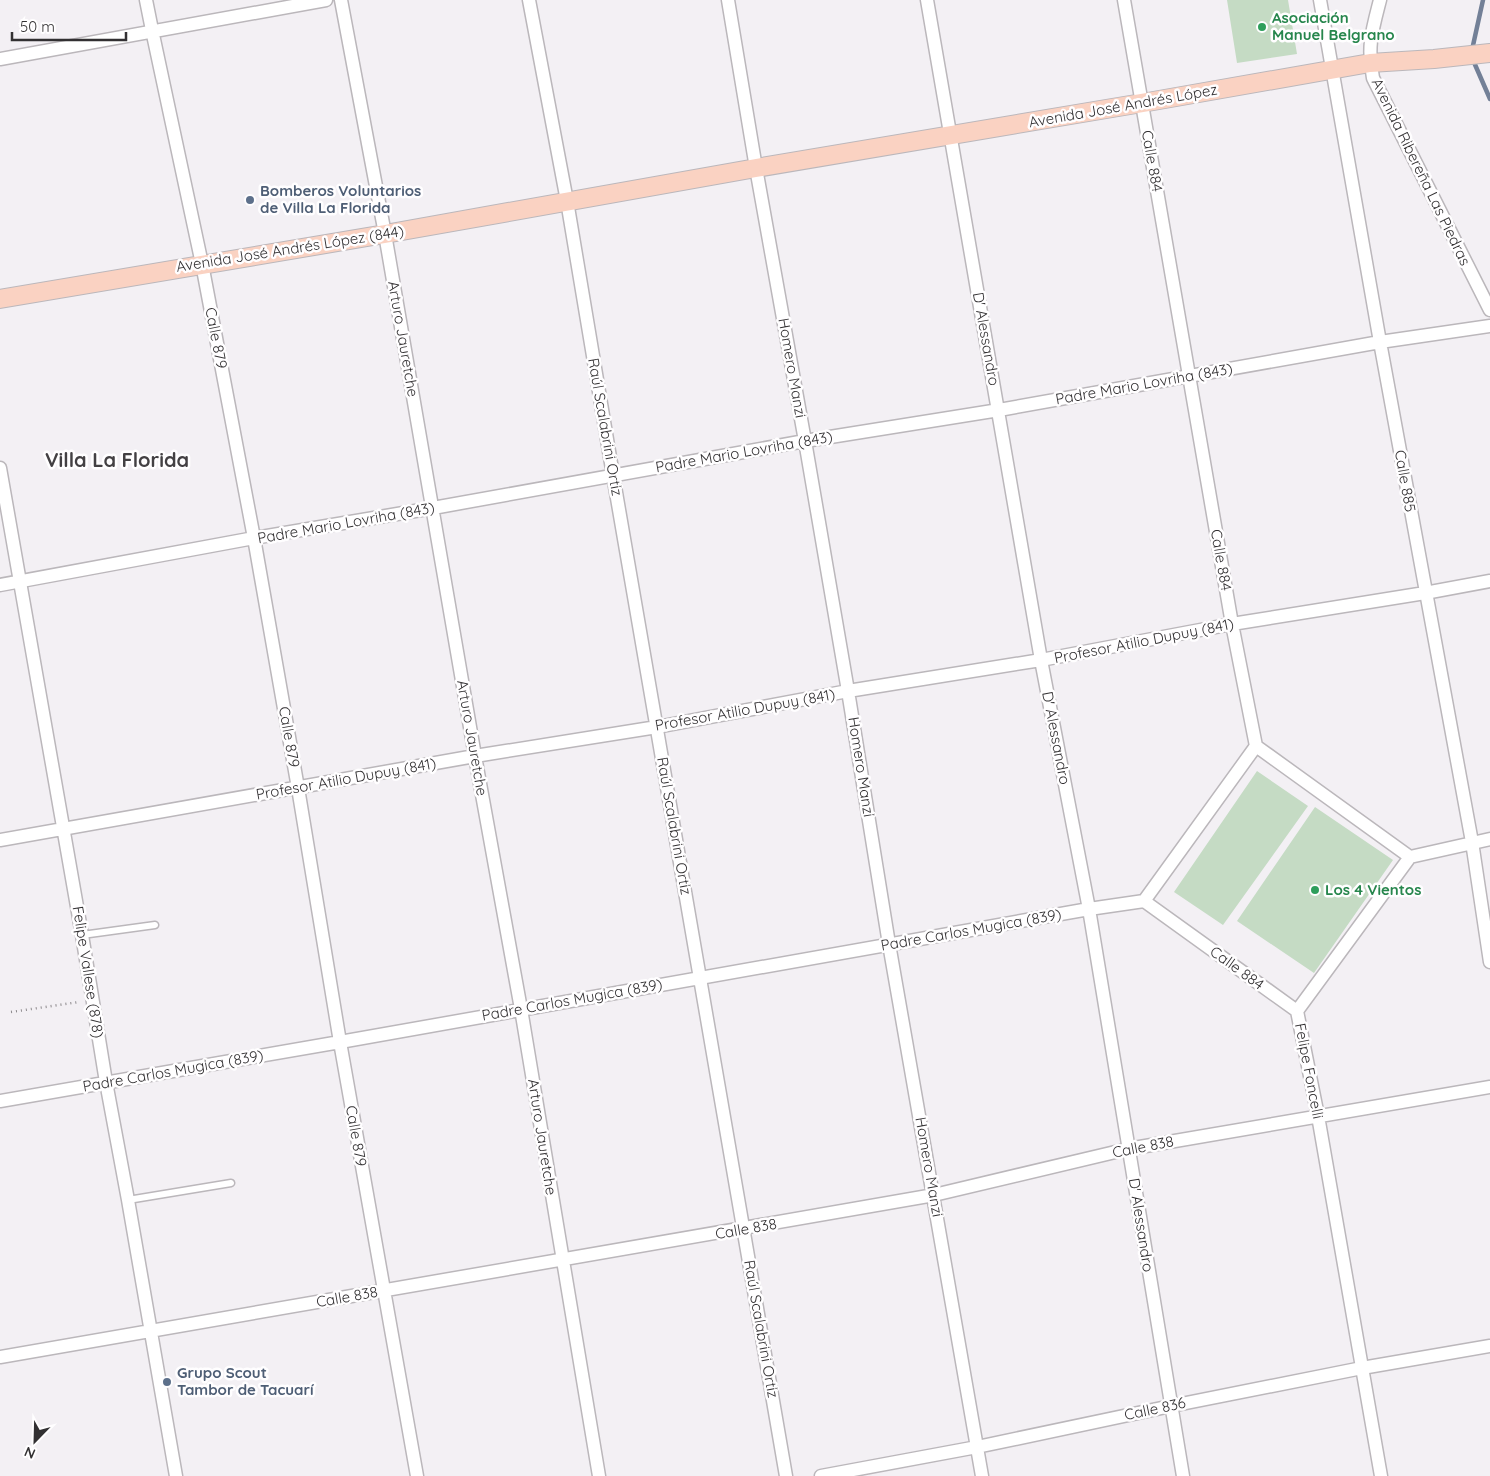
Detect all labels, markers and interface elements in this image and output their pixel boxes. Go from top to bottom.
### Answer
place label: Asociación Manuel Belgrano [1272,8,1395,44]
scale bar [12,10,126,42]
text: 50 m [20,17,55,36]
marker: Asociación Manuel Belgrano [1256,21,1268,33]
street label: Avenida Ribereña Las Piedras [1368,75,1475,269]
street label: Avenida José Andrés López [1027,80,1219,131]
street label: Calle 884 [1138,129,1167,193]
place label: Bomberos Voluntarios de Villa La Florida [260,181,421,217]
marker: Bomberos Voluntarios de Villa La Florida [244,194,256,206]
street label: Avenida José Andrés López (844) [175,221,405,276]
street label: Arturo Jauretche [384,279,423,398]
street label: D' Alessandro [969,291,1004,387]
street label: Calle 879 [201,306,232,370]
street label: Homero Manzi [774,316,811,419]
street label: Raúl Scalabrini Ortiz [584,356,627,497]
street label: Padre Mario Lovriha (843) [1054,359,1234,408]
street label: Padre Mario Lovriha (843) [654,427,834,476]
district label: Villa La Florida [45,447,189,472]
street label: Calle 885 [1391,448,1420,513]
street label: Padre Mario Lovriha (843) [256,498,436,547]
street label: Calle 884 [1207,528,1236,592]
street label: Profesor Atilio Dupuy (841) [1052,614,1235,667]
street label: Arturo Jauretche [453,678,492,797]
street label: Profesor Atilio Dupuy (841) [653,684,837,735]
street label: D' Alessandro [1038,690,1075,786]
street label: Calle 879 [275,705,304,769]
street label: Homero Manzi [844,715,879,818]
street label: Profesor Atilio Dupuy (841) [254,753,438,804]
street label: Raúl Scalabrini Ortiz [653,755,696,896]
place label: Los 4 Vientos [1325,880,1421,899]
marker: Los 4 Vientos [1309,884,1321,896]
street label: Padre Carlos Mugica (839) [879,904,1063,955]
street label: Felipe Vallese (878) [69,905,108,1039]
street label: Calle 884 [1207,942,1268,994]
street label: Padre Carlos Mugica (839) [480,974,664,1025]
street label: Felipe Foncelli [1291,1021,1328,1121]
street label: Padre Carlos Mugica (839) [81,1045,265,1096]
street label: Arturo Jauretche [524,1077,561,1196]
street label: Calle 879 [342,1104,371,1168]
street label: Homero Manzi [911,1115,948,1218]
street label: Calle 838 [1111,1131,1175,1162]
street label: D' Alessandro [1125,1177,1158,1273]
street label: Calle 838 [714,1214,778,1243]
street label: Raúl Scalabrini Ortiz [740,1258,783,1399]
street label: Calle 838 [315,1282,379,1311]
place label: Grupo Scout Tambor de Tacuarí [177,1363,314,1399]
marker: Grupo Scout Tambor de Tacuarí [161,1376,173,1388]
street label: Calle 836 [1122,1393,1187,1424]
north arrow [10,1416,60,1466]
text: N [22,1443,38,1463]

